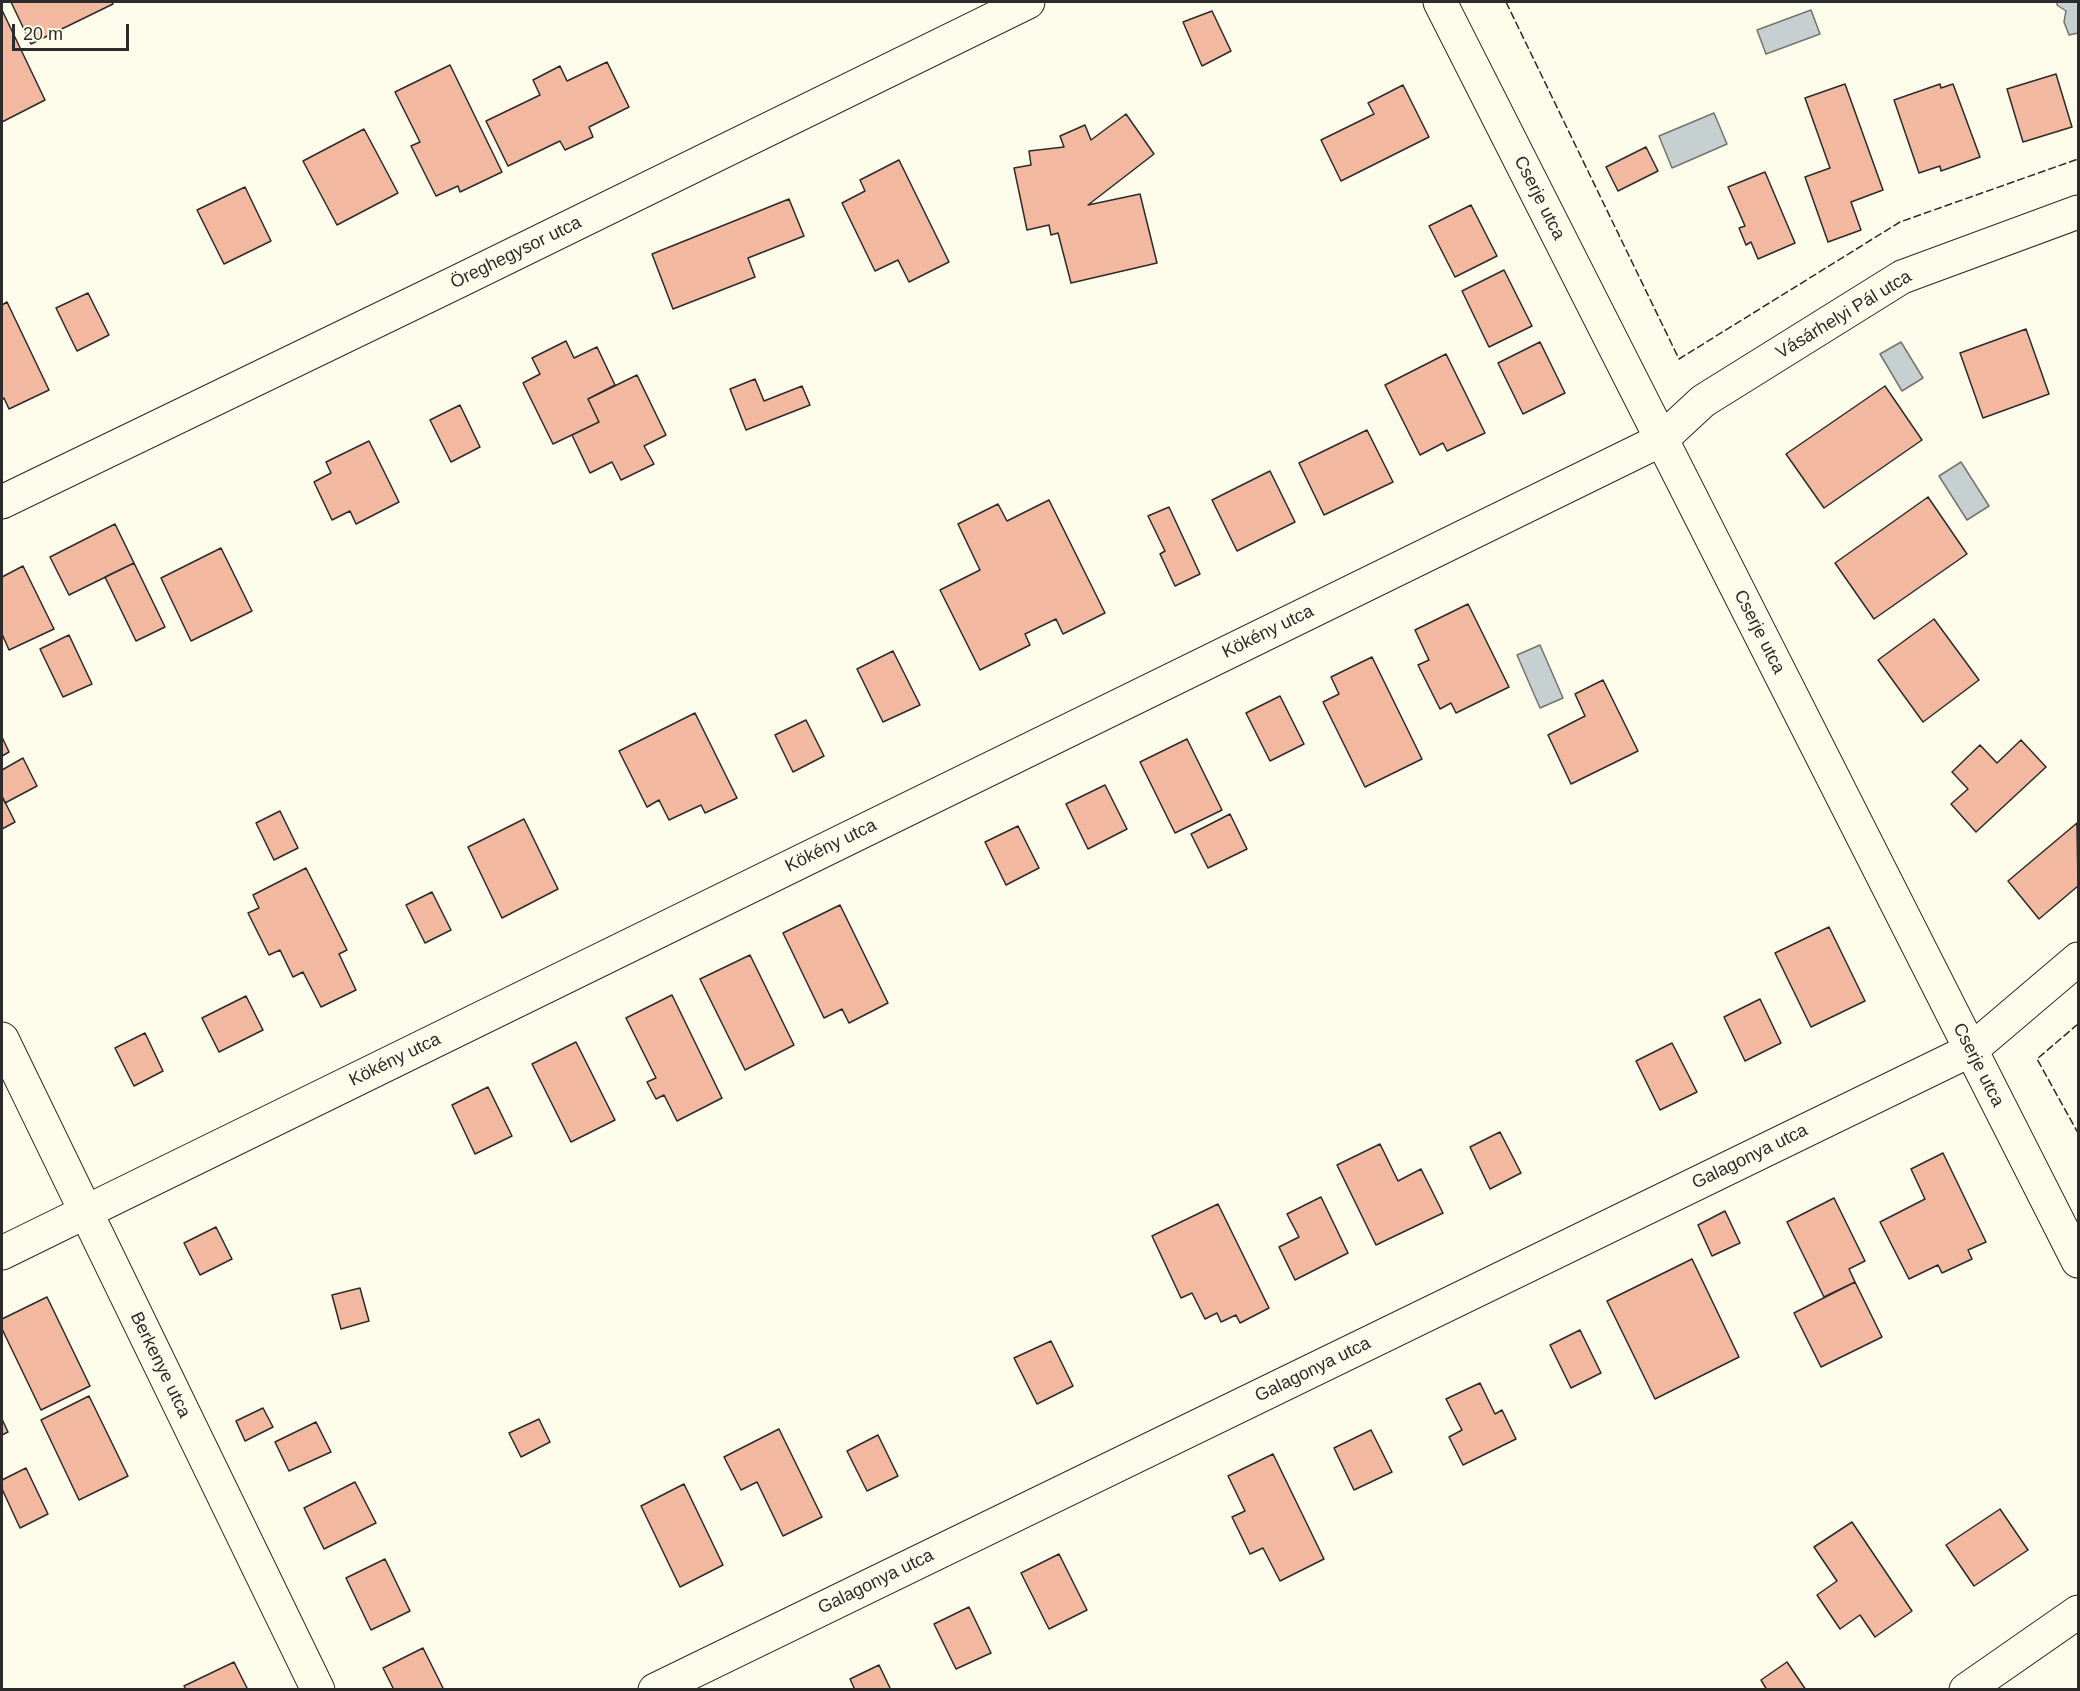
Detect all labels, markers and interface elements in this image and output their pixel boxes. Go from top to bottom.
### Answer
scale bar [15,12,132,50]
text: 20 m [23,24,63,44]
street label: Cserje utca [1509,153,1569,243]
street label: Öreghegysor utca [447,212,585,294]
street label: Vásárhelyi Pál utca [1772,266,1916,364]
street label: Cserje utca [1729,587,1789,677]
street label: Kökény utca [1219,601,1317,663]
street label: Kökény utca [782,815,880,877]
street label: Cserje utca [1948,1020,2008,1110]
street label: Kökény utca [346,1029,444,1091]
street label: Galagonya utca [1689,1120,1811,1194]
street label: Berkenye utca [125,1309,195,1421]
street label: Galagonya utca [1252,1333,1374,1407]
street label: Galagonya utca [815,1545,937,1619]

